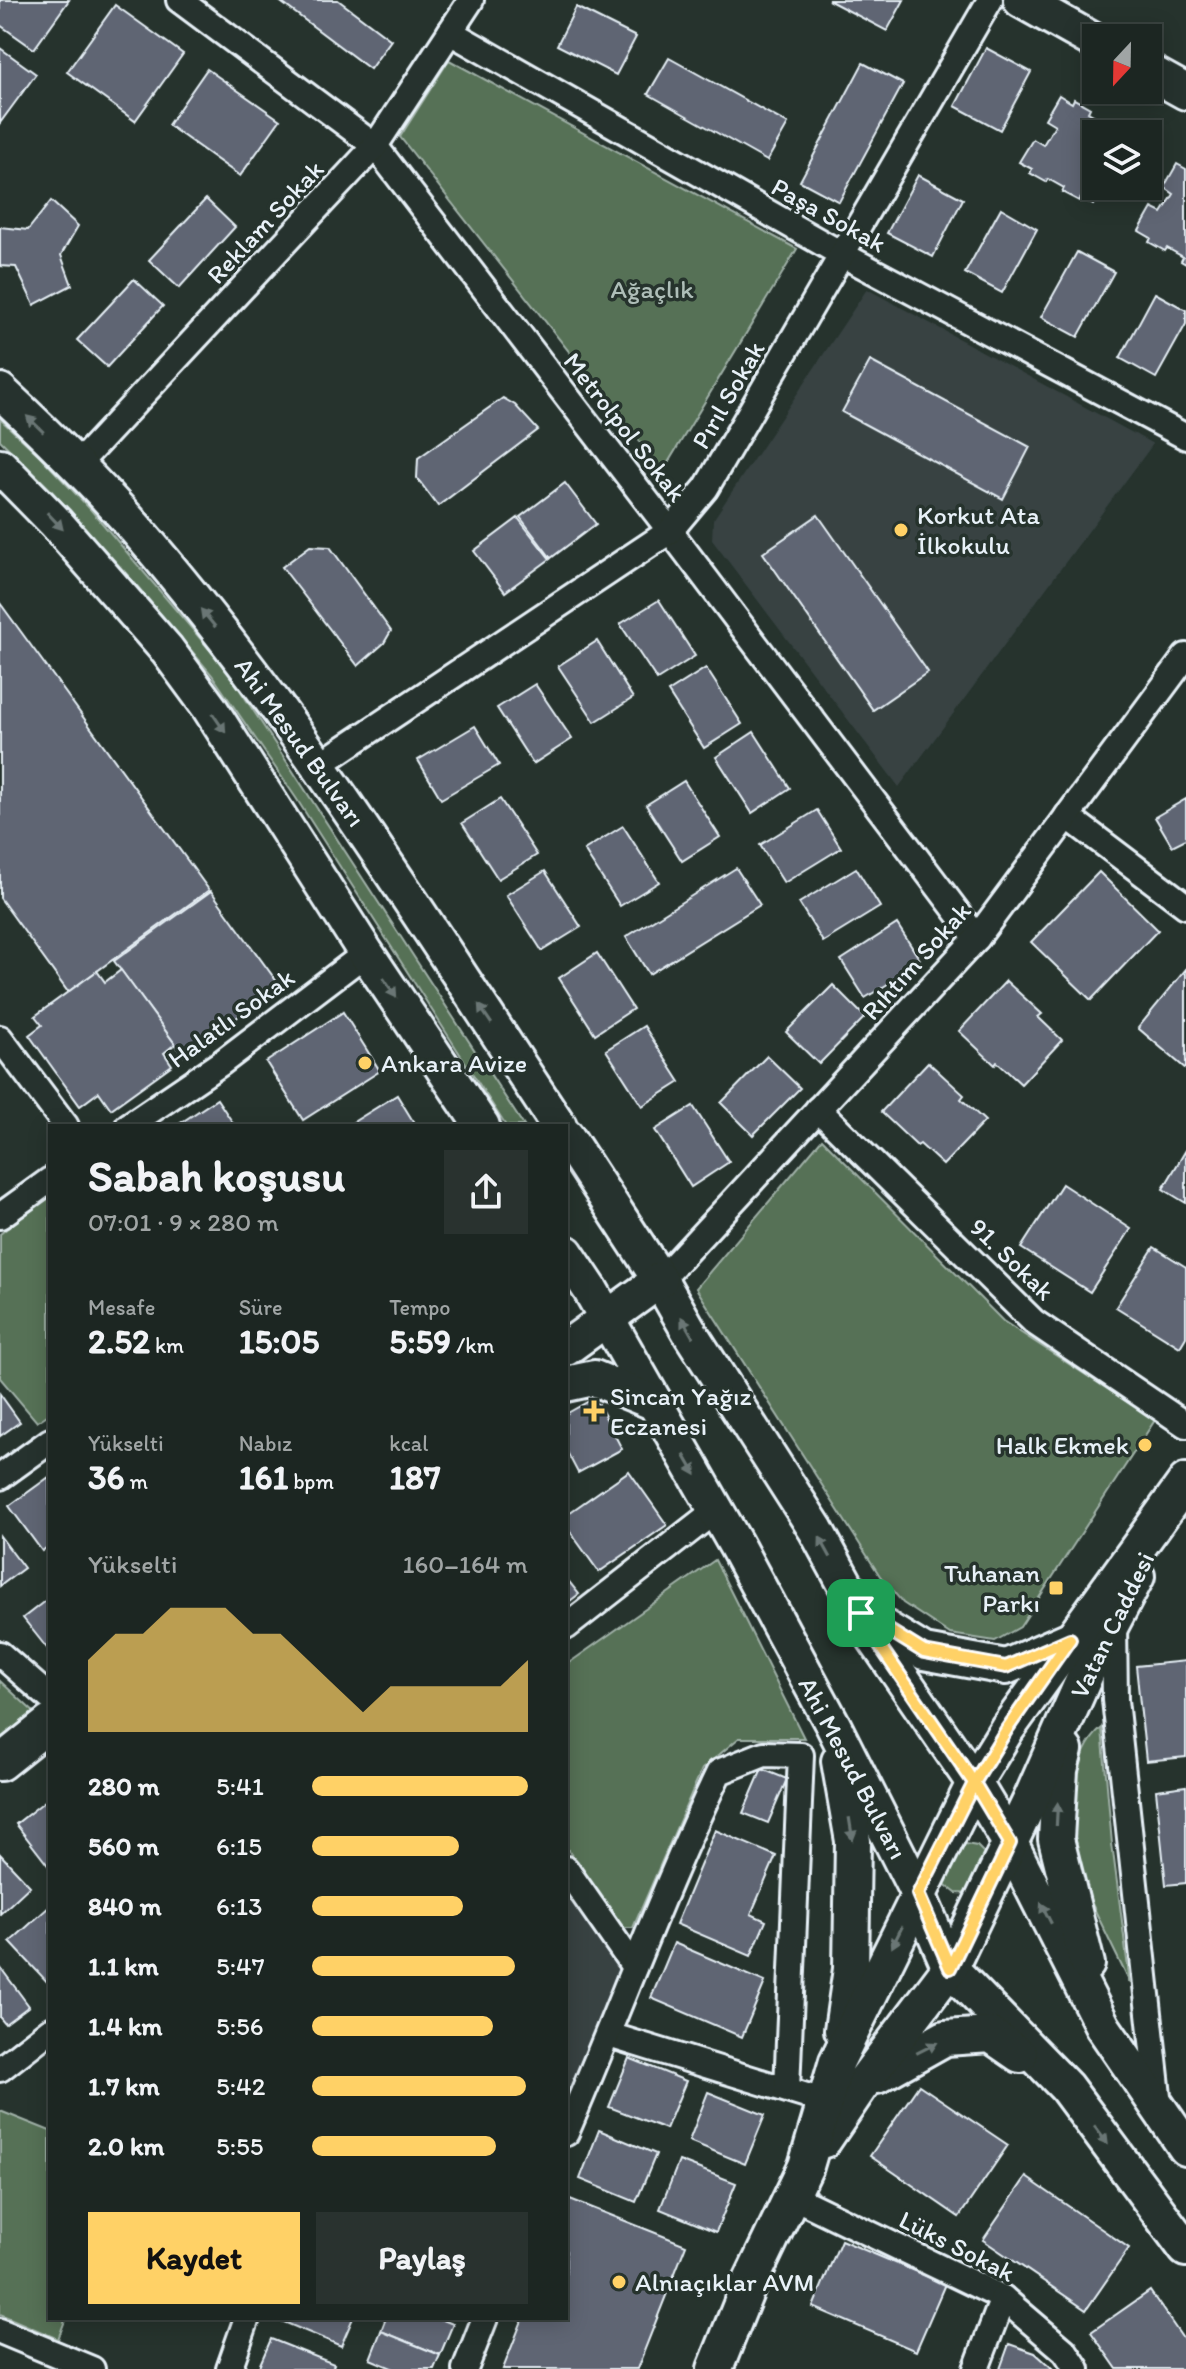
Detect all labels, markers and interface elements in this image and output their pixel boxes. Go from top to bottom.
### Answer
north arrow [1082,24,1162,104]
map controls [1082,24,1162,200]
button: layers [1082,120,1162,200]
street label: Reklam Sokak [200,154,330,290]
street label: Paşa Sokak [766,171,892,259]
park label: Ağaçlık [610,273,694,305]
street label: Pırıl Sokak [684,335,772,455]
street label: Metrolpol Sokak [557,346,694,509]
one-way arrow [26,416,45,434]
place label: Korkut Ata İlkokulu [917,499,1041,561]
one-way arrow [45,512,63,531]
marker: Korkut Ata İlkokulu [892,521,910,539]
one-way arrow [200,608,217,628]
street label: Ahi Mesud Bulvarı [228,651,372,833]
one-way arrow [211,712,226,733]
street label: Rıhtım Sokak [855,895,978,1027]
street label: Halatlı Sokak [161,961,301,1075]
one-way arrow [382,978,397,999]
one-way arrow [478,1004,493,1025]
place label: Ankara Avize [381,1047,527,1079]
marker: Ankara Avize [356,1054,374,1072]
text: Sabah koşusu [88,1149,345,1202]
button: share [444,1150,528,1234]
text: 07:01 · 9 × 280 m [88,1206,279,1238]
street label: 91. Sokak [963,1211,1061,1307]
text: Mesafe [88,1294,155,1321]
text: Süre [239,1294,282,1321]
text: Tempo [389,1294,451,1321]
one-way arrow [680,1316,694,1338]
text: 2.52 [88,1321,150,1362]
text: 15:05 [239,1321,319,1362]
text: 5:59 [389,1321,451,1362]
text: km [150,1332,184,1359]
text: /km [451,1332,494,1359]
place label: Sincan Yağız Eczanesi [610,1380,752,1442]
marker: Sincan Yağız Eczanesi [585,1402,603,1420]
place label: Halk Ekmek [996,1429,1129,1461]
text: Yükselti [88,1430,164,1457]
text: Nabız [239,1430,292,1457]
text: kcal [389,1430,428,1457]
marker: Halk Ekmek [1136,1436,1154,1454]
one-way arrow [683,1454,697,1477]
text: 36 [88,1457,125,1498]
text: 161 [239,1457,288,1498]
text: 187 [389,1457,441,1498]
text: m [125,1468,148,1495]
text: bpm [288,1468,334,1495]
one-way arrow [818,1536,832,1559]
street label: Vatan Caddesi [1063,1546,1161,1704]
text: Yükselti [88,1548,177,1580]
text: 160–164 m [402,1548,528,1580]
place label: Tuhanan Parkı [944,1557,1040,1619]
pin [827,1579,895,1647]
marker: Tuhanan Parkı [1047,1579,1065,1597]
icon: arrive [839,1591,883,1635]
street label: Ahi Mesud Bulvarı [791,1671,915,1865]
text: 280 m [88,1770,160,1802]
text: 5:41 [216,1770,264,1802]
one-way arrow [1051,1801,1064,1826]
one-way arrow [845,1817,858,1842]
text: 560 m [88,1830,159,1862]
text: 6:15 [216,1830,262,1862]
text: 840 m [88,1890,162,1922]
text: 6:13 [216,1890,262,1922]
one-way arrow [1039,1902,1052,1925]
one-way arrow [891,1926,904,1949]
text: 1.1 km [88,1950,159,1982]
text: 5:47 [216,1950,265,1982]
text: 1.4 km [88,2010,162,2042]
text: 5:56 [216,2010,263,2042]
one-way arrow [916,2041,938,2055]
text: 1.7 km [88,2070,160,2102]
text: 5:42 [216,2070,265,2102]
one-way arrow [1093,2125,1109,2145]
text: 2.0 km [88,2130,164,2162]
text: 5:55 [216,2130,263,2162]
street label: Lüks Sokak [894,2203,1021,2289]
button: Kaydet [88,2212,300,2304]
button: Paylaş [316,2212,528,2304]
place label: Alnıaçıklar AVM [635,2266,814,2298]
marker: Alnıaçıklar AVM [610,2273,628,2291]

